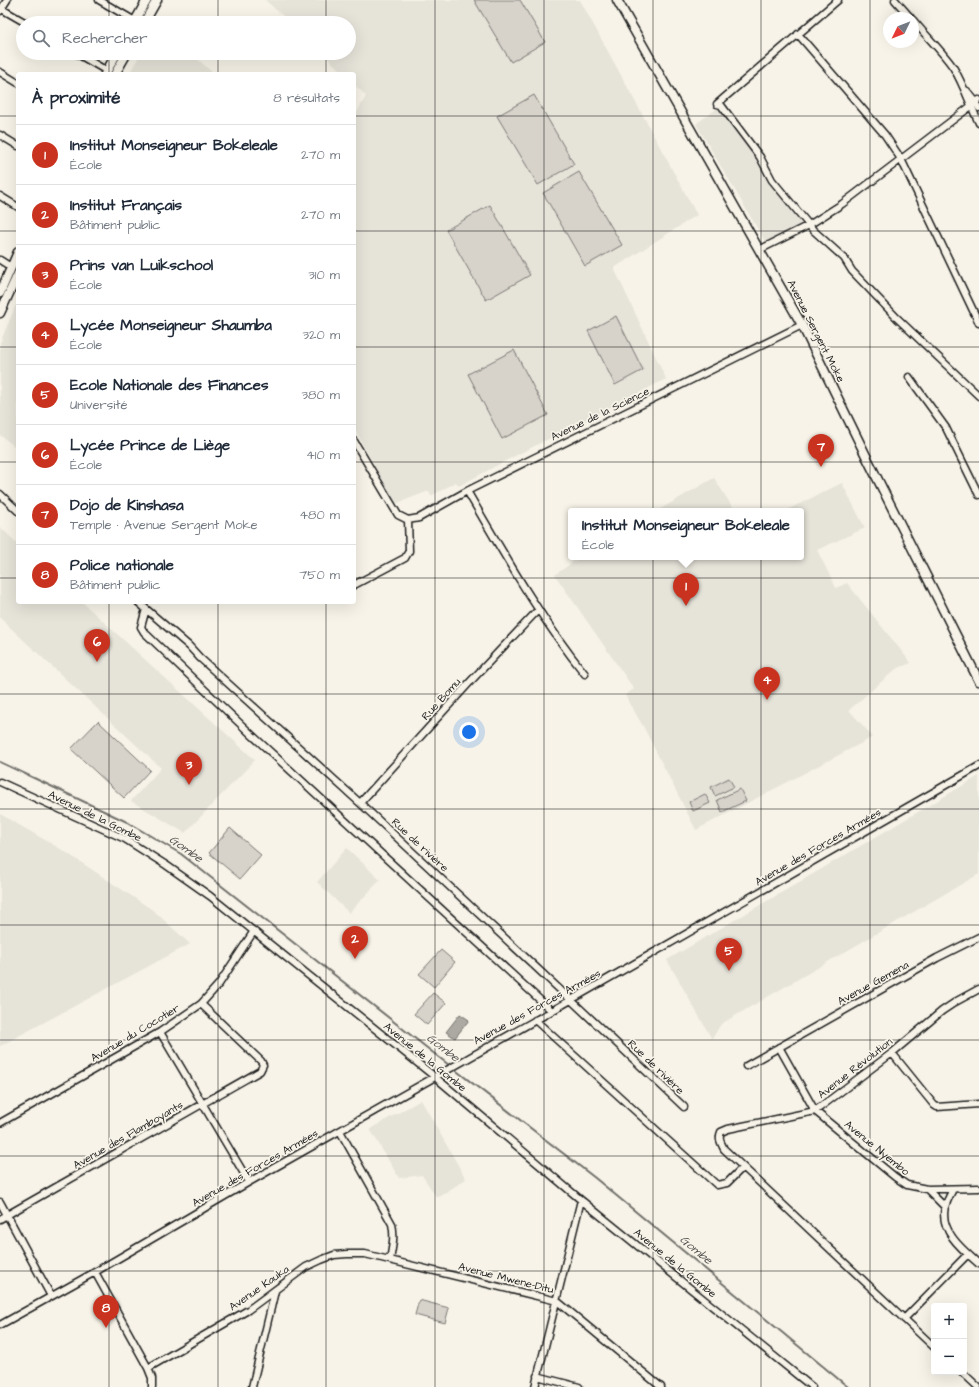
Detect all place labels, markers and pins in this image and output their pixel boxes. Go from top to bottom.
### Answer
pin: 7 [808,434,834,467]
pin: 1 [673,573,699,606]
pin: 6 [84,629,110,662]
pin: 4 [754,667,780,700]
pin: 3 [176,752,202,785]
pin: 2 [342,926,368,959]
pin: 5 [716,938,742,971]
pin: 8 [93,1295,119,1328]

